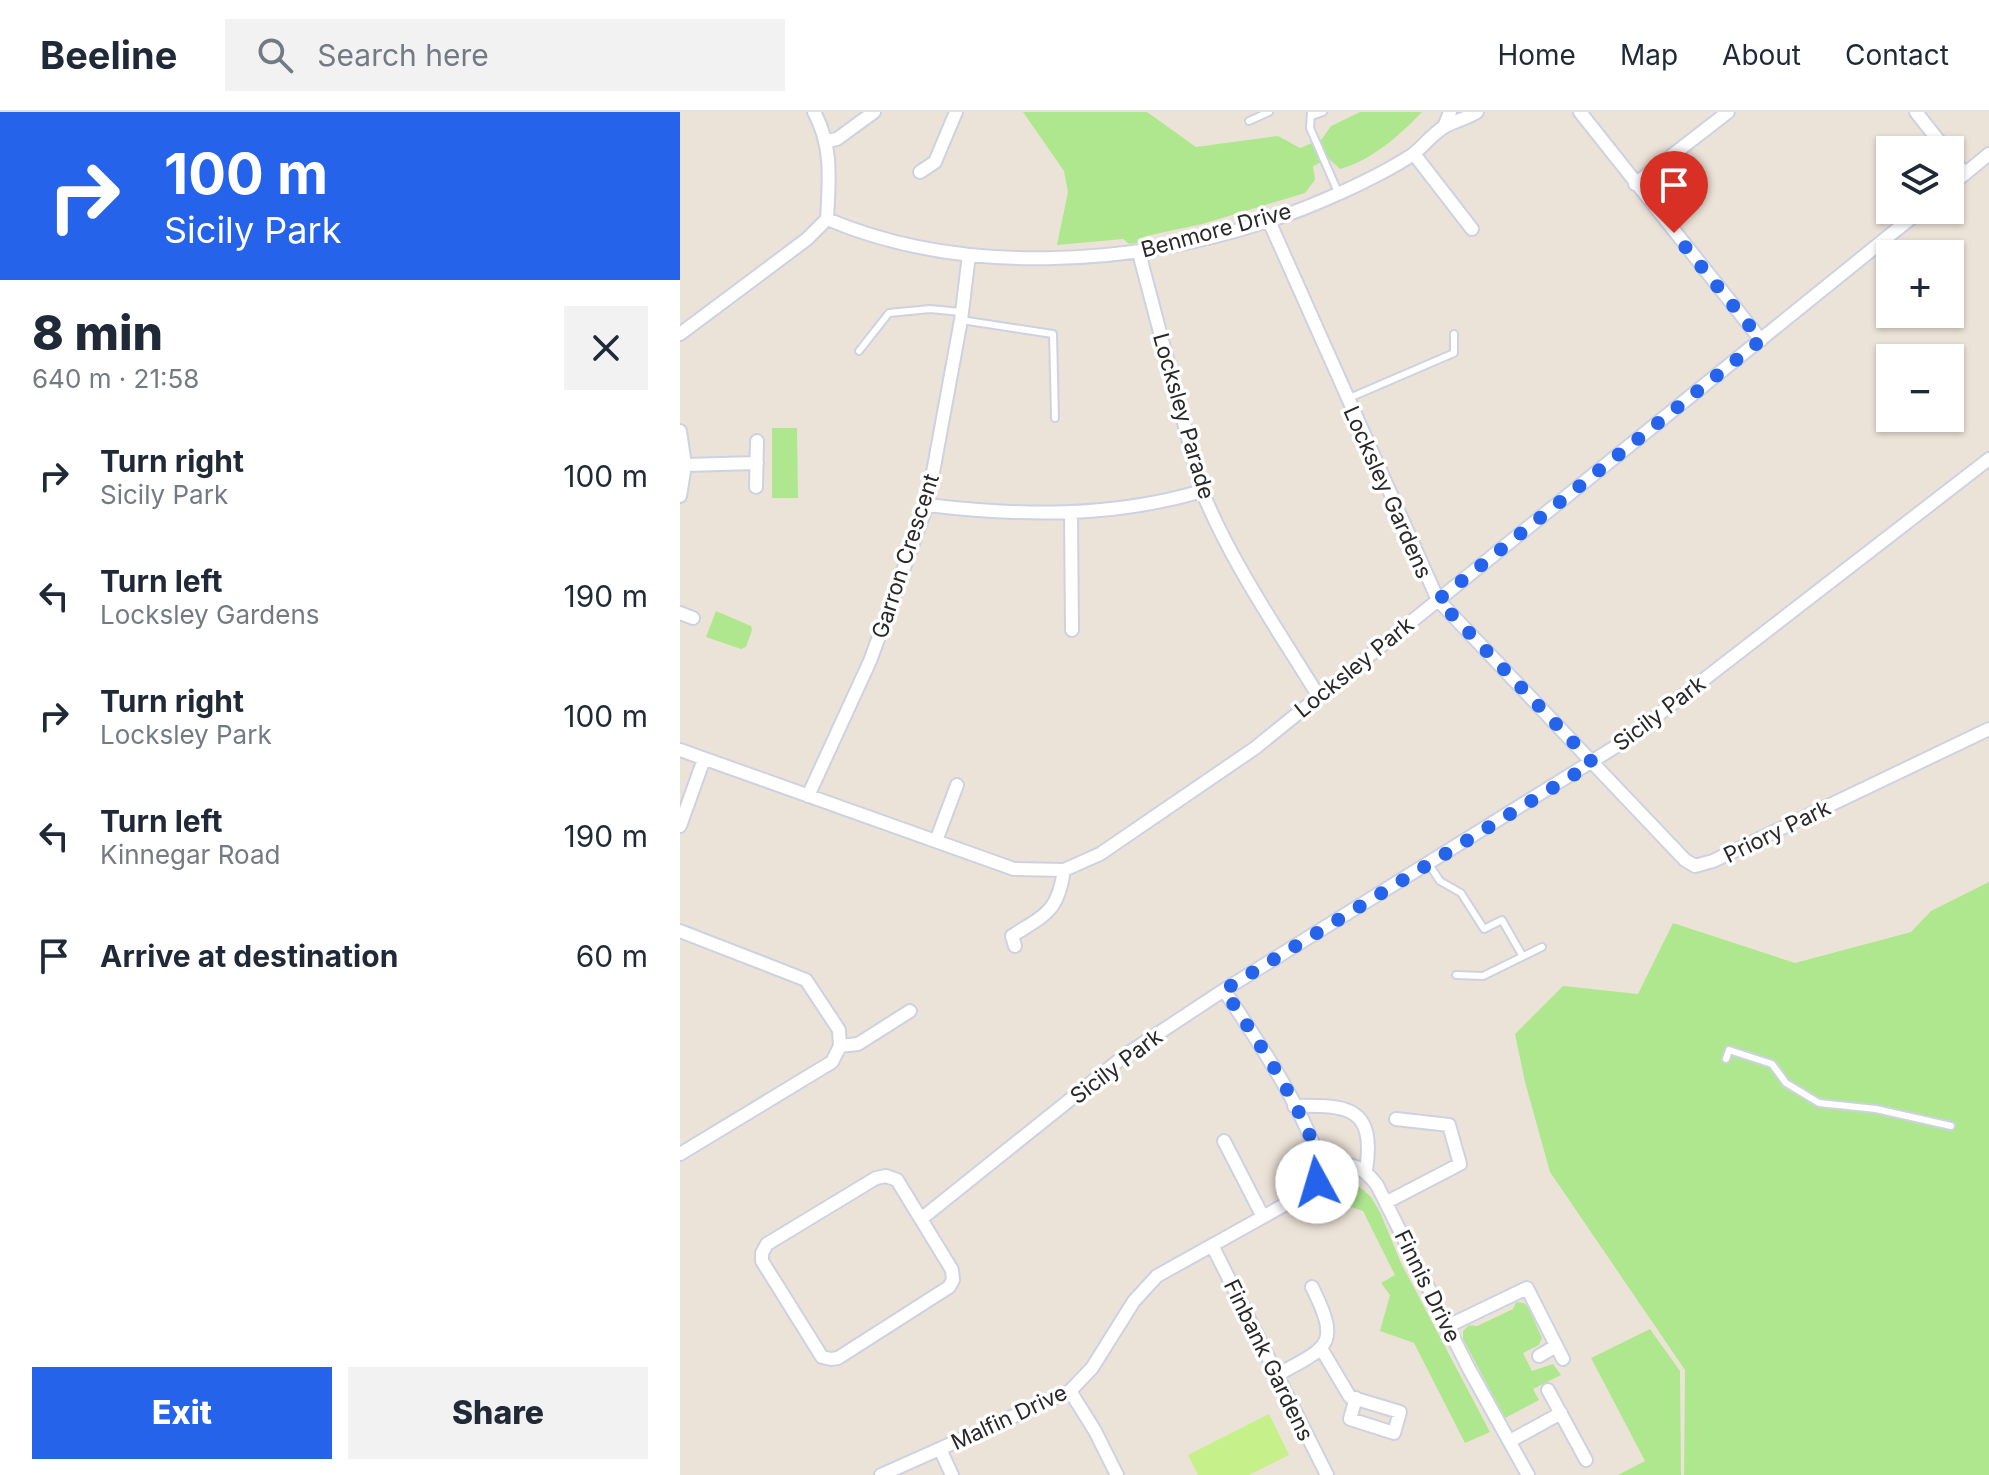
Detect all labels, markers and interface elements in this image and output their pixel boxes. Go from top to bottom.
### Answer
search box [225,19,785,91]
text: Beeline [40,32,177,78]
icon: search [253,33,297,77]
text: Search here [317,37,489,73]
text: Home [1497,38,1576,72]
text: Map [1620,38,1678,72]
text: About [1722,38,1801,72]
text: Contact [1845,38,1949,72]
map controls [1876,136,1964,432]
button: layers [1876,136,1964,224]
text: 100 m [164,140,328,208]
icon: right [32,144,136,248]
pin [1640,151,1708,233]
icon: arrive [1652,163,1696,207]
street label: Benmore Drive [1138,197,1294,263]
text: Sicily Park [164,208,341,252]
button: + [1876,240,1964,328]
text: 8 min [32,303,163,362]
button: close [564,306,648,390]
street label: Locksley Parade [1148,330,1220,502]
button: − [1876,344,1964,432]
text: 640 m · 21:58 [32,363,199,394]
street label: Locksley Gardens [1338,402,1438,582]
text: Turn right [100,443,244,479]
icon: right [32,454,76,498]
text: 100 m [563,458,648,494]
street label: Garron Crescent [866,470,944,642]
text: Sicily Park [100,479,228,510]
text: Turn left [100,563,222,599]
icon: left [32,574,76,618]
text: 190 m [564,578,648,614]
text: Locksley Gardens [100,599,320,630]
street label: Locksley Park [1289,611,1419,723]
street label: Sicily Park [1608,670,1710,756]
text: Turn right [100,683,244,719]
icon: right [32,694,76,738]
text: 100 m [563,698,648,734]
text: Locksley Park [100,719,272,750]
street label: Priory Park [1719,794,1835,868]
text: Turn left [100,803,222,839]
icon: left [32,814,76,858]
text: 190 m [564,818,648,854]
text: Kinnegar Road [100,839,280,870]
icon: arrive [32,934,76,978]
text: Arrive at destination [100,938,398,974]
text: 60 m [576,938,648,974]
street label: Sicily Park [1065,1023,1167,1109]
position arrow [1275,1140,1359,1224]
street label: Finnis Drive [1390,1225,1466,1347]
street label: Finbank Gardens [1219,1275,1319,1445]
button: Exit [32,1367,332,1459]
button: Share [348,1367,648,1459]
street label: Malfin Drive [947,1379,1071,1455]

